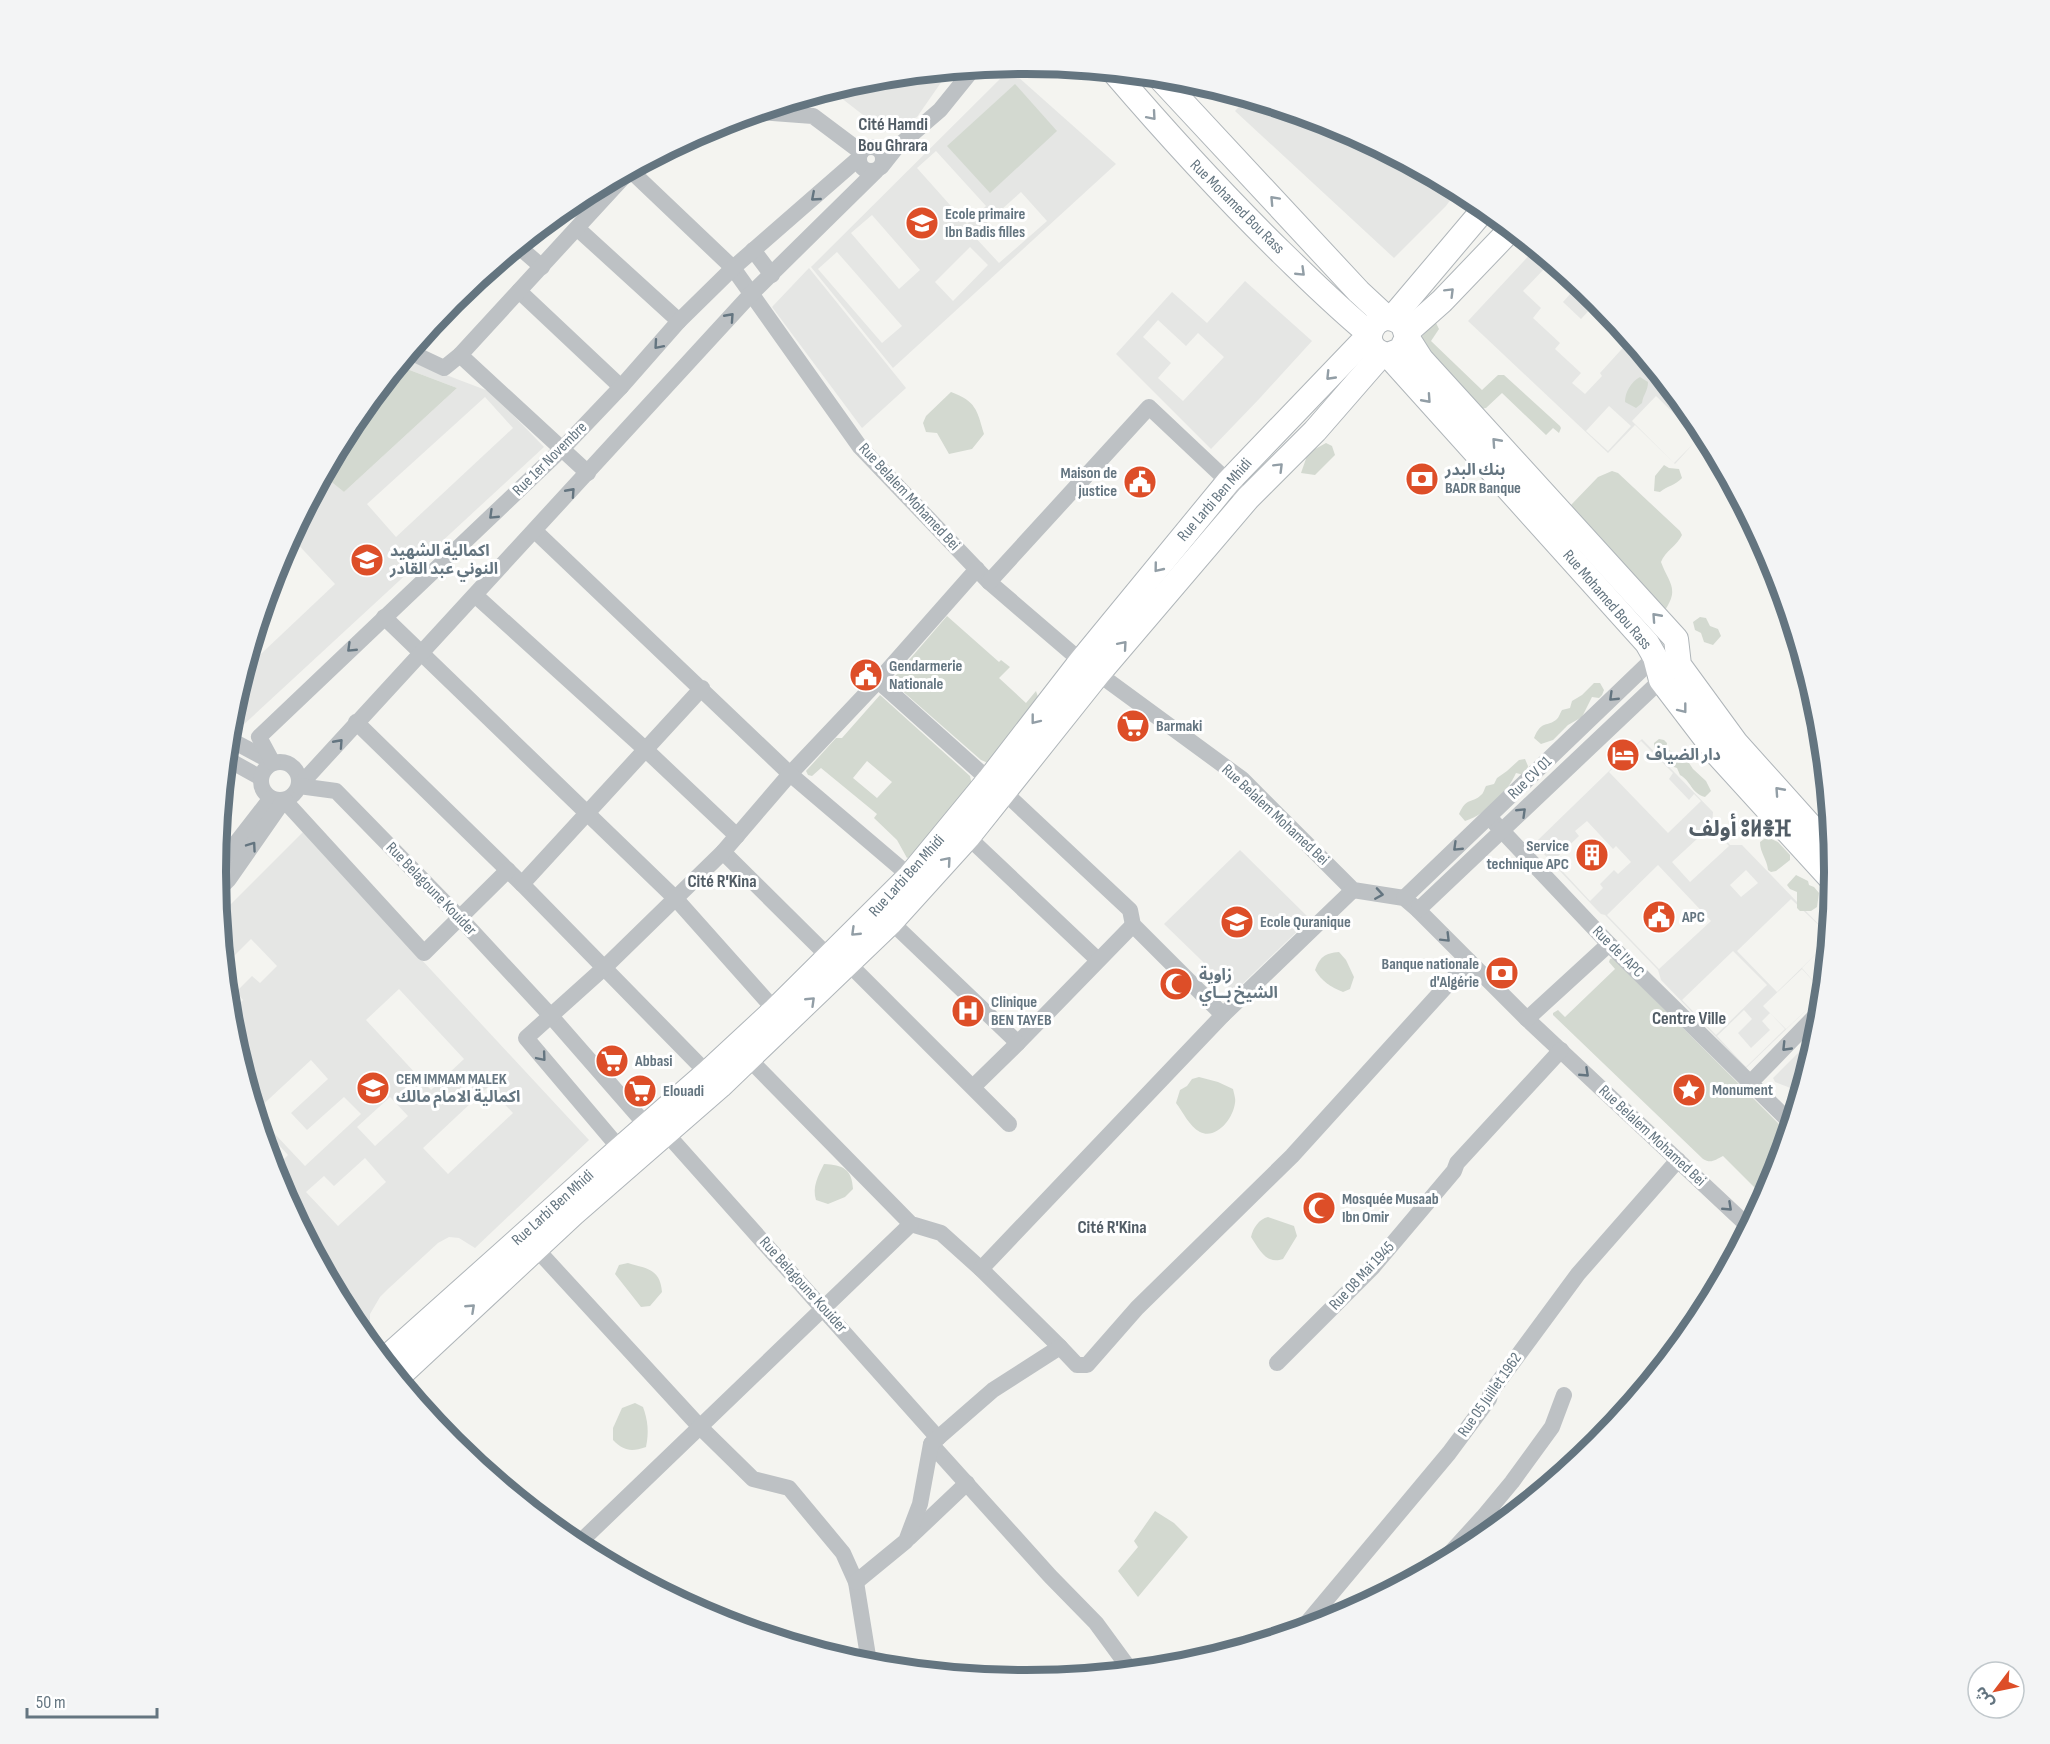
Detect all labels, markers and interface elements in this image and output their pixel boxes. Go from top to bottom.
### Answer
one-way arrow [1145,109,1156,120]
district label: Cité Hamdi Bou Ghrara [858,114,928,156]
street label: Rue Mohamed Bou Rass [1186,156,1288,258]
one-way arrow [810,189,821,200]
one-way arrow [1270,197,1281,208]
school or university icon: Ecole primaire Ibn Badis filles [904,205,940,241]
place label: Ecole primaire Ibn Badis filles [945,205,1025,242]
one-way arrow [1295,265,1305,276]
one-way arrow [1443,289,1454,299]
one-way arrow [723,313,734,323]
one-way arrow [654,338,665,349]
one-way arrow [1326,369,1337,380]
one-way arrow [1420,392,1431,403]
street label: Rue 1er Novembre [509,418,591,500]
one-way arrow [1492,438,1503,449]
street label: Rue Belalem Mohamed Bei [854,439,964,555]
street label: Rue Larbi Ben Mhidi [1174,455,1256,545]
bank icon: بنك البدر BADR Banque [1404,461,1440,497]
place label: بنك البدر BADR Banque [1444,461,1521,498]
one-way arrow [1272,463,1283,474]
place label: Maison de justice [1061,464,1117,501]
public building icon: Maison de justice [1122,464,1158,500]
one-way arrow [564,488,575,498]
one-way arrow [489,507,500,518]
place label: اكمالية الشهيد النوني عبد القادر [389,541,498,581]
school or university icon: اكمالية الشهيد النوني عبد القادر [349,542,385,578]
street label: Rue Mohamed Bou Rass [1559,546,1656,654]
one-way arrow [1154,561,1165,572]
one-way arrow [1652,614,1663,624]
one-way arrow [347,641,358,652]
one-way arrow [1115,641,1126,652]
public building icon: Gendarmerie Nationale [848,657,884,693]
place label: Gendarmerie Nationale [889,657,962,694]
one-way arrow [1610,690,1621,701]
one-way arrow [1675,702,1686,713]
supermarket icon: Barmaki [1115,708,1151,744]
one-way arrow [1032,713,1043,724]
place label: Barmaki [1156,717,1202,736]
hotel icon: دار الضياف [1605,737,1641,773]
one-way arrow [332,739,343,750]
place label: دار الضياف [1646,745,1721,765]
street label: Rue CV 01 [1504,752,1556,803]
street label: Rue Belalem Mohamed Bei [1217,760,1333,870]
one-way arrow [1775,787,1786,798]
one-way arrow [1515,808,1525,819]
district label: أولف ⵓⵍⴻⴼ [1689,813,1791,843]
street label: Rue Larbi Ben Mhidi [865,831,949,921]
place label: Service technique APC [1486,837,1569,874]
building icon: Service technique APC [1574,837,1610,873]
street label: Rue Belagoune Kouider [382,838,481,940]
one-way arrow [1454,840,1464,851]
one-way arrow [245,841,256,852]
one-way arrow [940,857,951,868]
district label: Cité R'Kina [687,871,757,892]
one-way arrow [1374,887,1383,899]
public building icon: APC [1641,899,1677,935]
school or university icon: Ecole Quranique [1219,904,1255,940]
place label: APC [1681,908,1705,927]
place label: Ecole Quranique [1260,913,1351,932]
street label: Rue de l'APC [1588,922,1648,982]
one-way arrow [851,925,862,936]
one-way arrow [1439,931,1450,942]
place label: Banque nationale d'Algérie [1381,955,1479,992]
bank icon: Banque nationale d'Algérie [1484,955,1520,991]
place label: زاوية الشيخ بــاي [1199,965,1278,1005]
mosque icon: زاوية الشيخ بــاي [1158,966,1194,1002]
hospital icon: Clinique BEN TAYEB [950,993,986,1029]
place label: Clinique BEN TAYEB [991,993,1052,1030]
one-way arrow [803,997,814,1008]
district label: Centre Ville [1652,1008,1726,1029]
one-way arrow [1782,1040,1793,1051]
supermarket icon: Abbasi [594,1043,630,1079]
one-way arrow [535,1050,546,1061]
place label: Abbasi [634,1052,673,1071]
one-way arrow [1578,1066,1589,1077]
school or university icon: CEM IMMAM MALEK اكمالية الامام مالك [355,1070,391,1106]
place label: CEM IMMAM MALEK اكمالية الامام مالك [396,1070,520,1108]
place icon: Monument [1671,1072,1707,1108]
supermarket icon: Elouadi [622,1073,658,1109]
street label: Rue Belalem Mohamed Bei [1594,1081,1710,1191]
place label: Monument [1712,1081,1773,1100]
place label: Elouadi [663,1082,704,1101]
street label: Rue Larbi Ben Mhidi [508,1166,598,1250]
mosque icon: Mosquée Musaab Ibn Omir [1301,1190,1337,1226]
place label: Mosquée Musaab Ibn Omir [1342,1190,1439,1227]
one-way arrow [1721,1200,1731,1211]
district label: Cité R'Kina [1077,1217,1147,1238]
street label: Rue Belagoune Kouider [755,1233,851,1337]
street label: Rue 08 Mai 1945 [1325,1238,1399,1314]
one-way arrow [464,1305,475,1316]
street label: Rue 05 Juillet 1962 [1454,1349,1526,1441]
north arrow [1966,1660,2026,1720]
scale bar [27,1681,158,1719]
text: ش [1971,1683,1998,1711]
text: 50 m [36,1692,66,1713]

